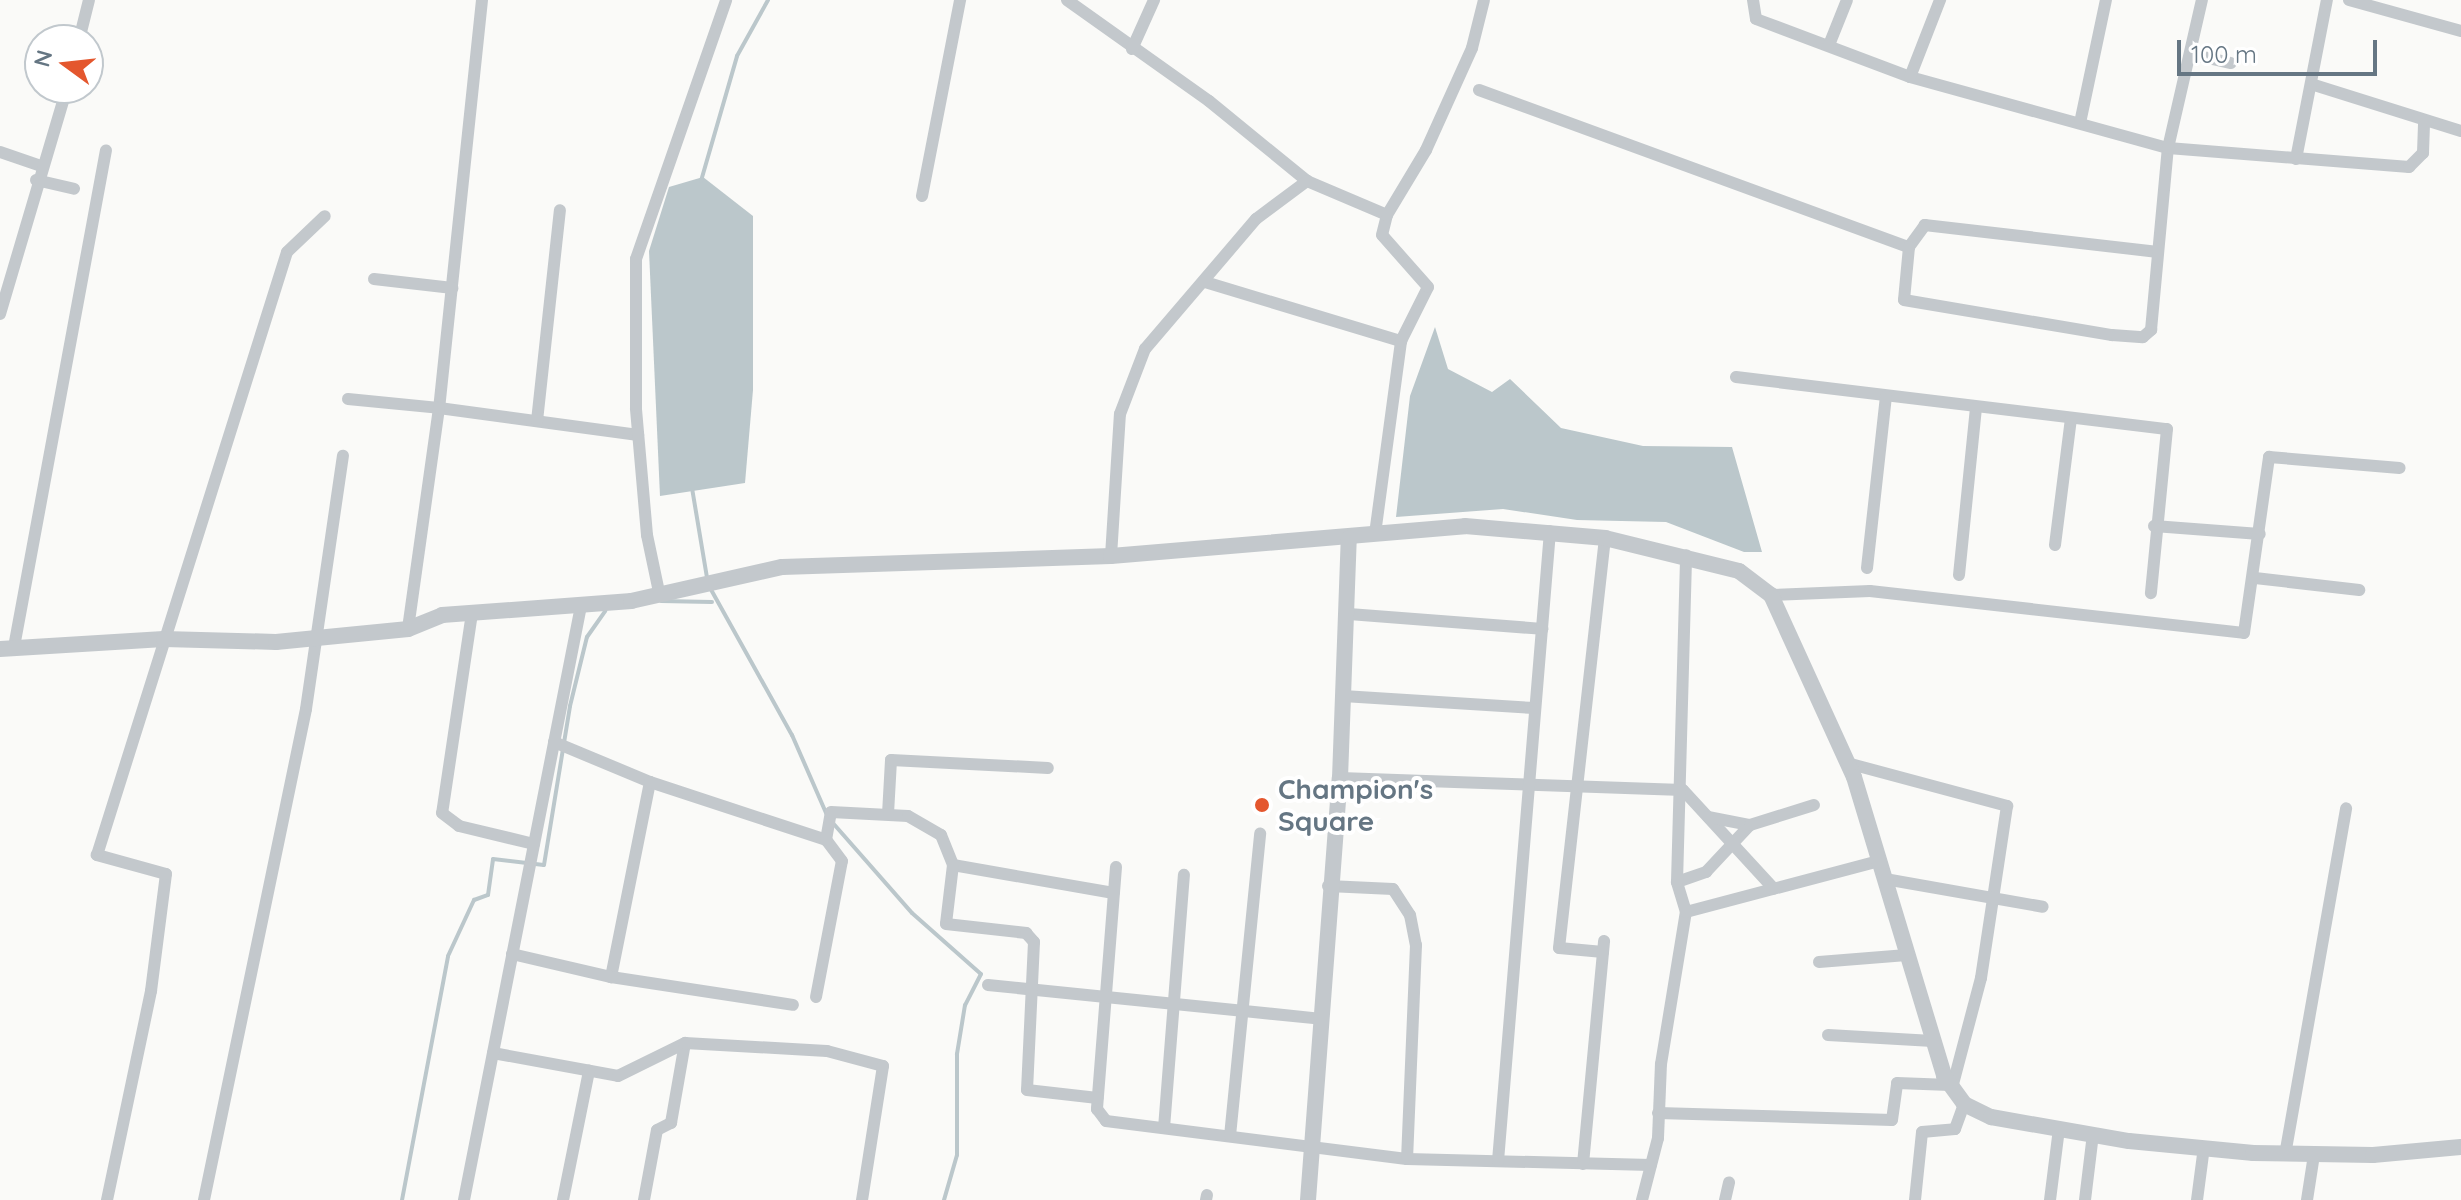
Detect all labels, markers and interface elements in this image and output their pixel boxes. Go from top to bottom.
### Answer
north arrow [24,24,104,104]
scale bar [2181,24,2381,74]
text: 100 m [2191,39,2257,69]
text: N [27,47,58,70]
place label: Champion's Square [1278,772,1433,838]
marker: Champion's Square [1253,796,1271,814]

